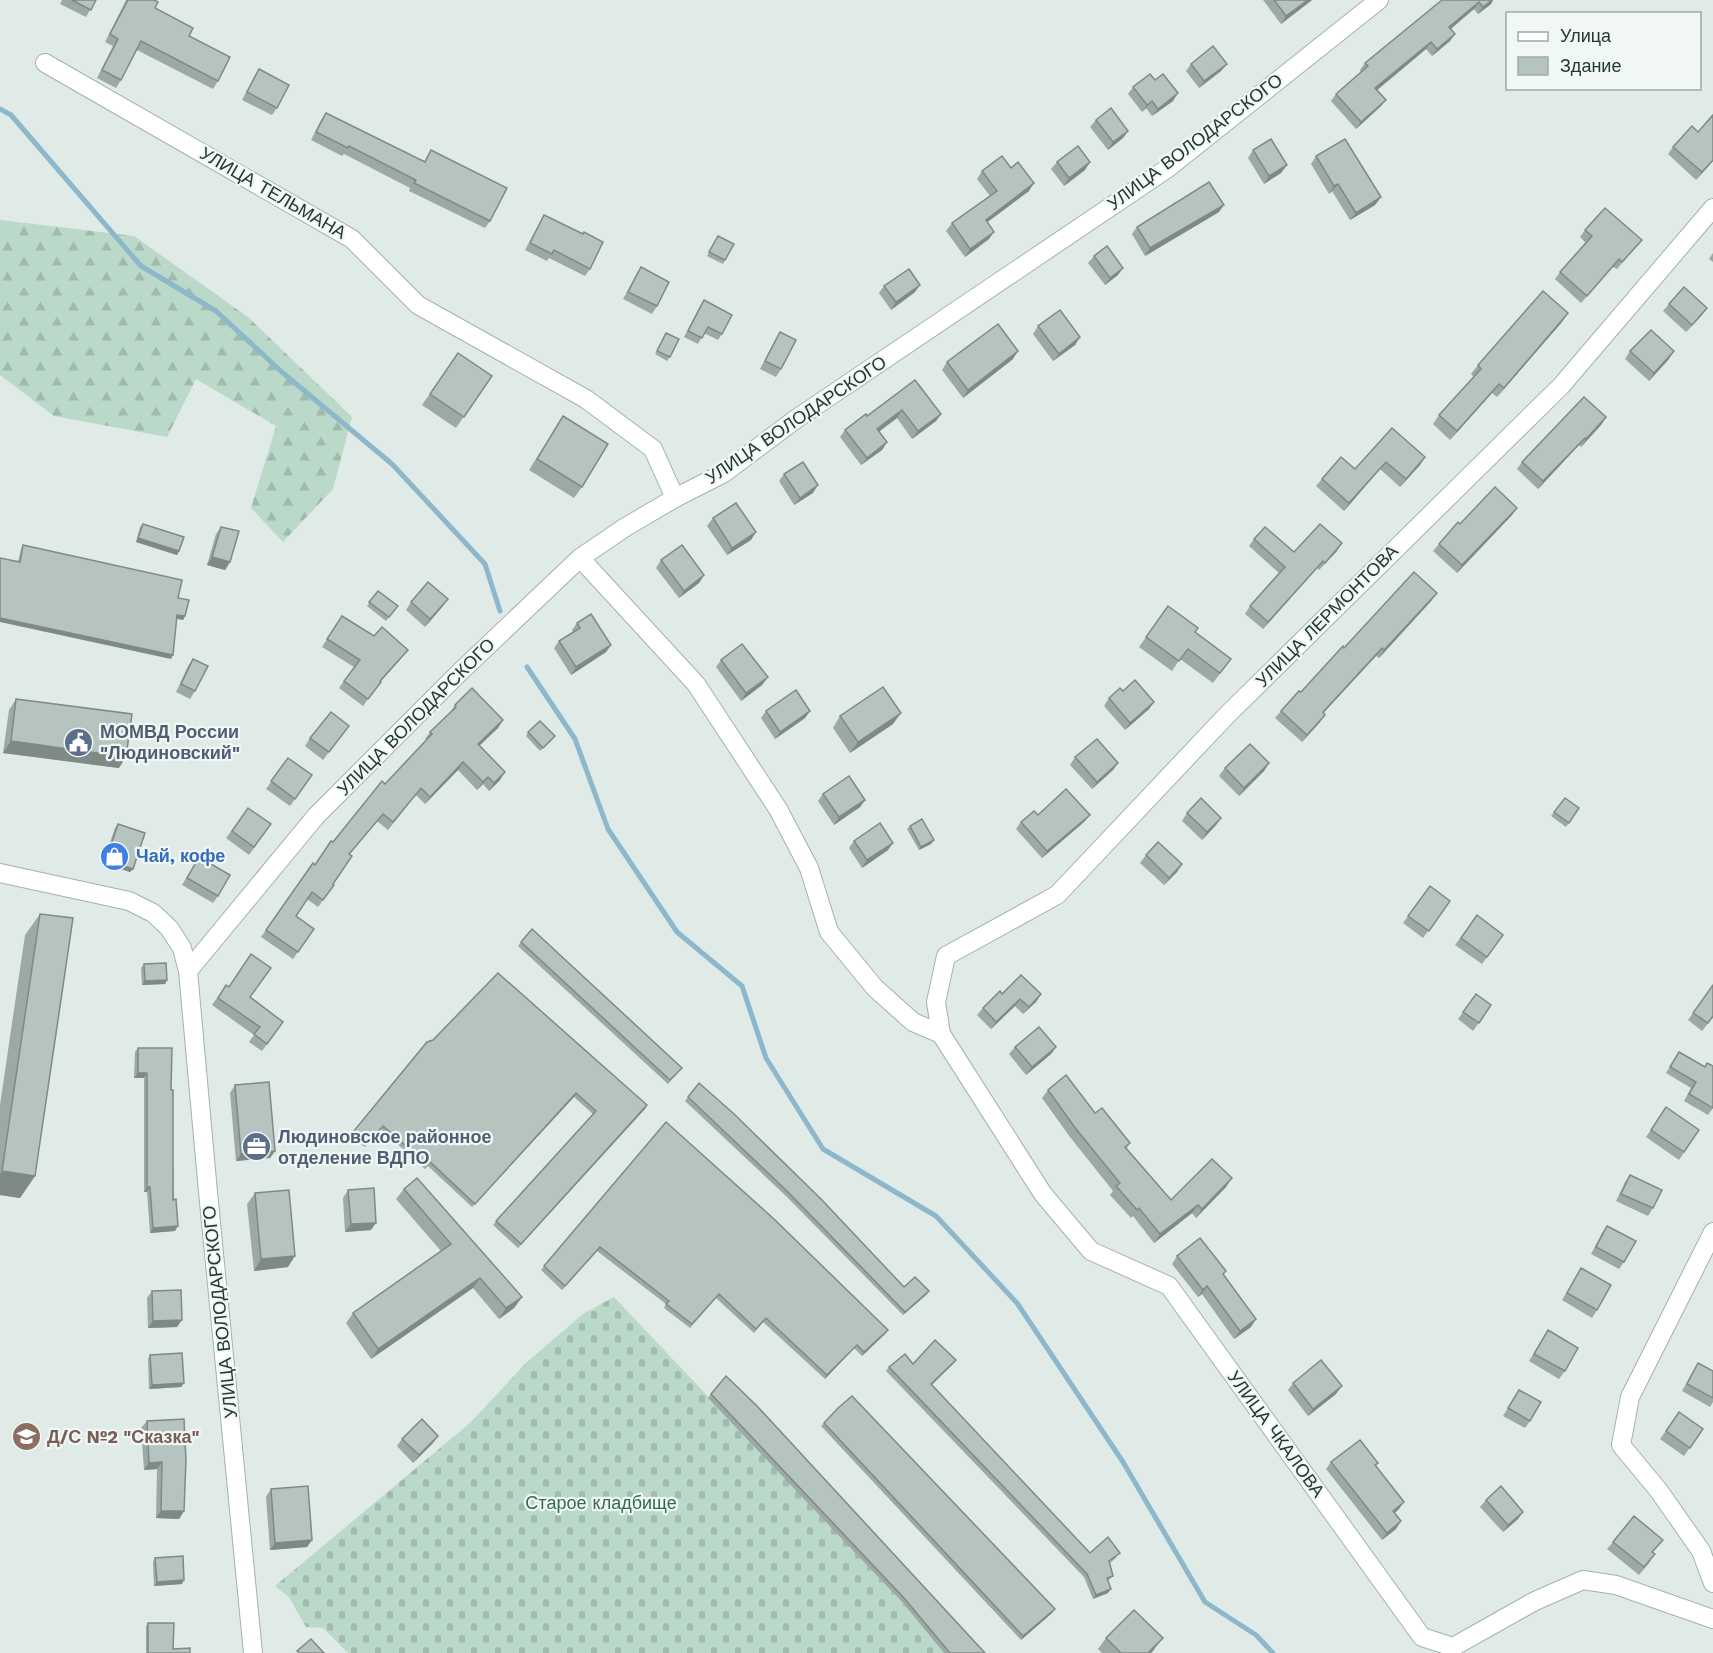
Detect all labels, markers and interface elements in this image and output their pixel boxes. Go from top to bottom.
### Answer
legend [1506,12,1701,90]
text: Улица [1560,25,1612,46]
text: Здание [1560,55,1621,76]
street label: УЛИЦА ВОЛОДАРСКОГО [1103,69,1286,214]
street label: УЛИЦА ТЕЛЬМАНА [196,142,350,243]
street label: УЛИЦА ВОЛОДАРСКОГО [701,351,890,488]
street label: УЛИЦА ЛЕРМОНТОВА [1251,540,1402,691]
street label: УЛИЦА ВОЛОДАРСКОГО [333,634,499,800]
place label: МОМВД России "Людиновский" [100,721,240,763]
public building icon: МОМВД России "Людиновский" [63,726,95,758]
shop icon: Чай, кофе [99,840,131,872]
place label: Чай, кофе [136,845,225,866]
place label: Людиновское районное отделение ВДПО [278,1126,492,1168]
office icon: Людиновское районное отделение ВДПО [241,1131,273,1163]
street label: УЛИЦА ВОЛОДАРСКОГО [198,1205,241,1419]
street label: УЛИЦА ЧКАЛОВА [1223,1366,1329,1501]
school or university icon: Д/С №2 "Сказка" [10,1421,42,1453]
place label: Д/С №2 "Сказка" [47,1426,200,1447]
park label: Старое кладбище [525,1492,677,1513]

